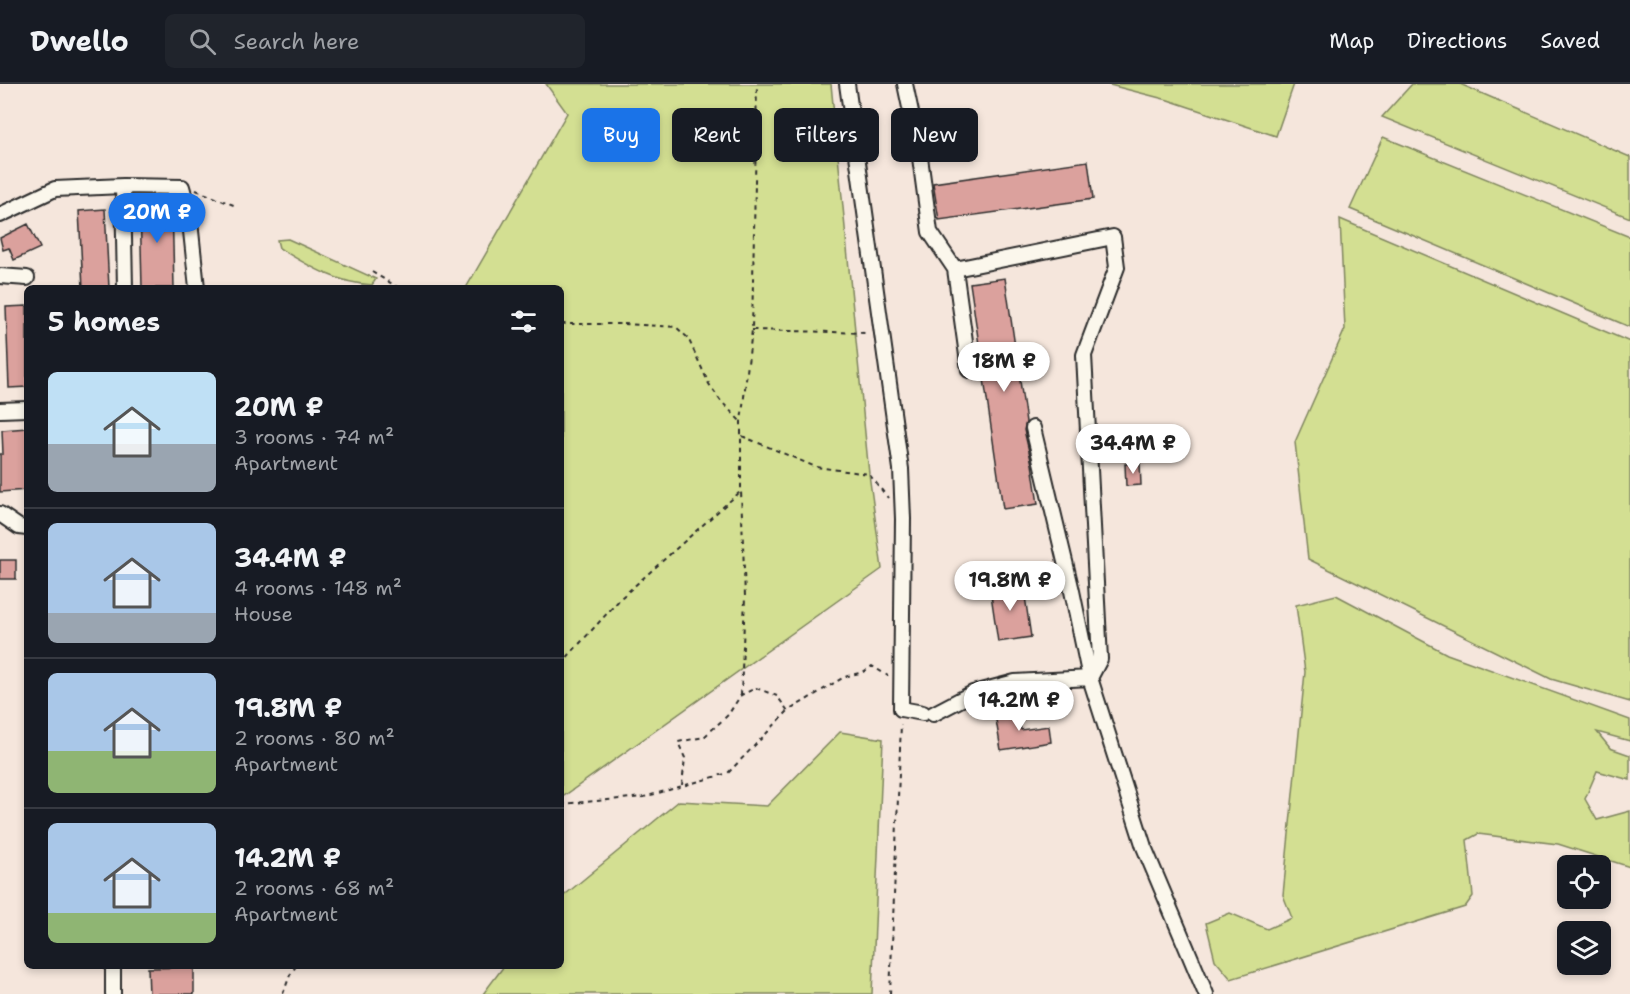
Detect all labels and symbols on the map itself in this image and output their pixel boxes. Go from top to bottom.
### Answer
pin: 20M ₽ [115,193,199,244]
pin: 18M ₽ [962,342,1046,393]
pin: 34.4M ₽ [1078,424,1188,475]
pin: 19.8M ₽ [955,561,1065,612]
pin: 14.2M ₽ [964,681,1074,732]

